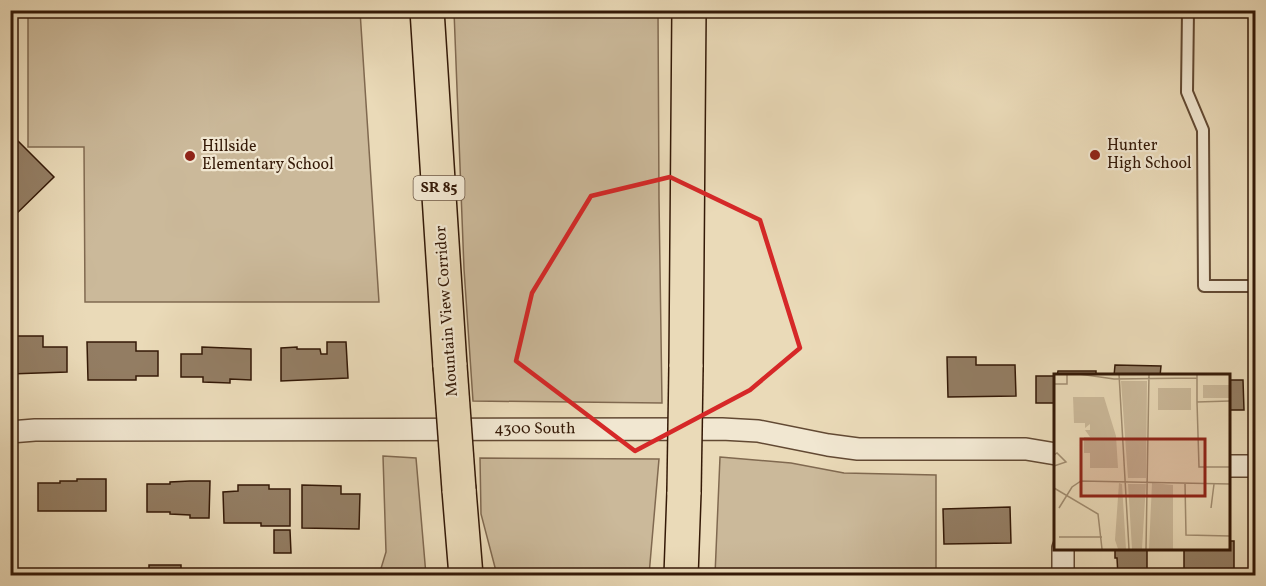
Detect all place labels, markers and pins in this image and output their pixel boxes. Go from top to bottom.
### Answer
place label: Hunter High School [1107,135,1192,175]
place label: Hillside Elementary School [202,136,334,176]
marker: Hunter High School [1088,148,1102,162]
marker: Hillside Elementary School [183,149,197,163]

